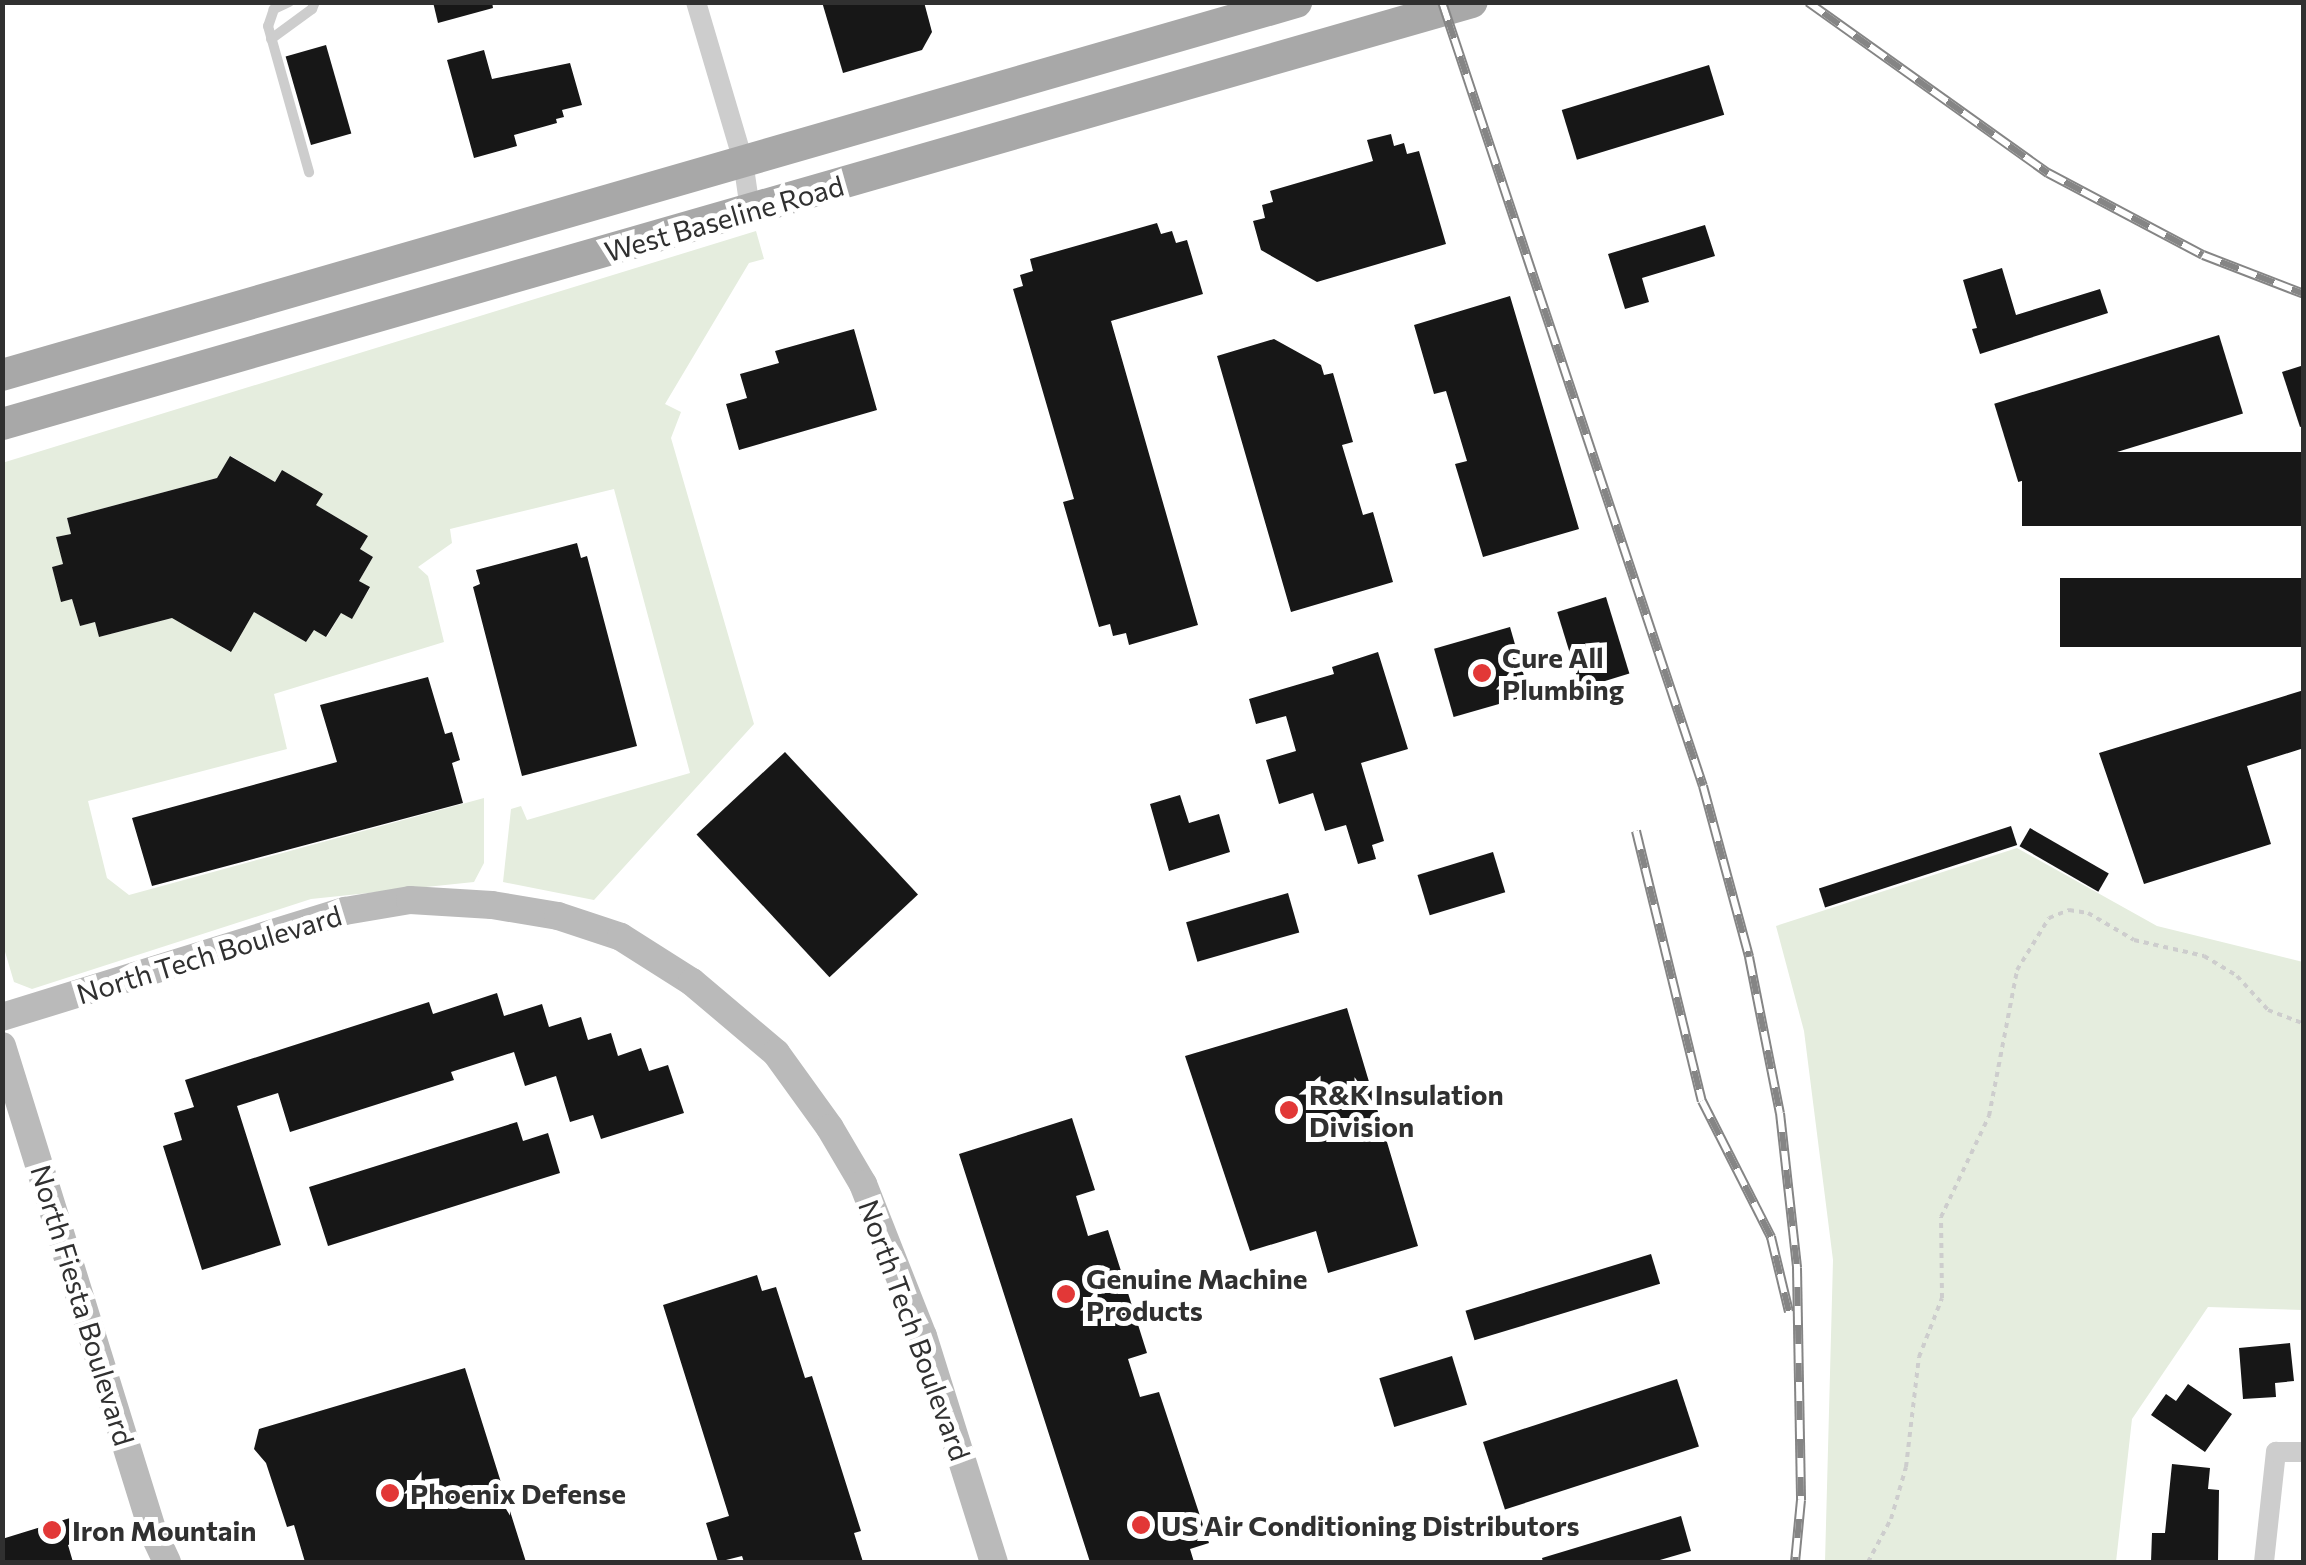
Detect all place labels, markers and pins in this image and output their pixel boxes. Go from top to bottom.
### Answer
place label: Cure All Plumbing [1502,640,1624,706]
marker: Cure All Plumbing [1471,662,1493,684]
place label: R&K Insulation Division [1309,1077,1504,1143]
marker: R&K Insulation Division [1278,1099,1300,1121]
place label: Genuine Machine Products [1086,1261,1307,1327]
marker: Genuine Machine Products [1055,1283,1077,1305]
place label: Phoenix Defense [410,1476,626,1510]
marker: Phoenix Defense [379,1482,401,1504]
place label: US Air Conditioning Distributors [1161,1508,1580,1542]
place label: Iron Mountain [72,1513,257,1547]
marker: US Air Conditioning Distributors [1130,1514,1152,1536]
marker: Iron Mountain [41,1519,63,1541]

